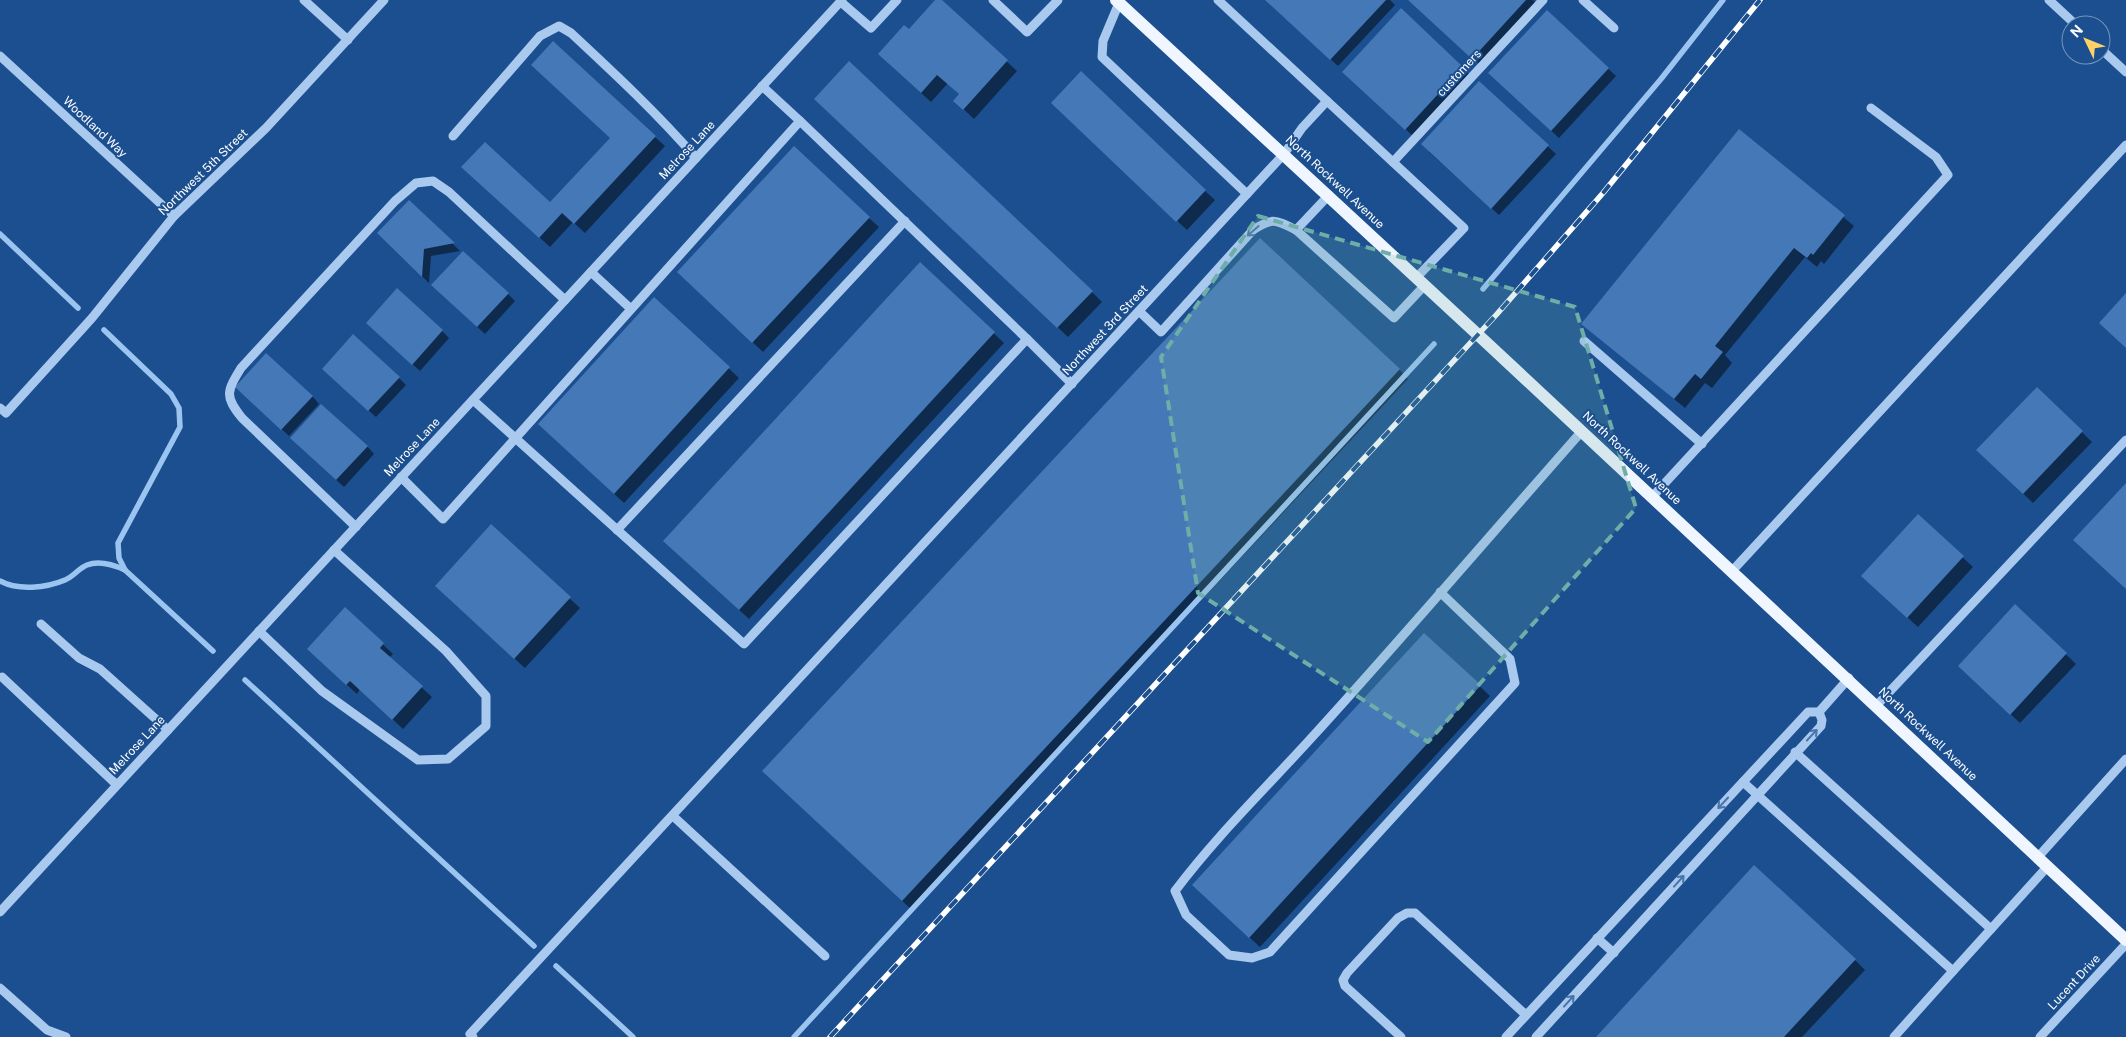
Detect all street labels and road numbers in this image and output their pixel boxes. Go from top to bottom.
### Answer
street label: customers [1434,47,1484,99]
street label: Woodland Way [60,94,130,161]
street label: Melrose Lane [656,118,718,182]
street label: Northwest 5th Street [156,126,251,218]
street label: North Rockwell Avenue [1283,133,1387,232]
street label: Northwest 3rd Street [1059,282,1151,378]
street label: North Rockwell Avenue [1580,409,1684,508]
street label: Melrose Lane [381,415,443,479]
street label: North Rockwell Avenue [1876,685,1980,784]
street label: Melrose Lane [106,713,168,777]
street label: Lucent Drive [2045,951,2103,1012]

